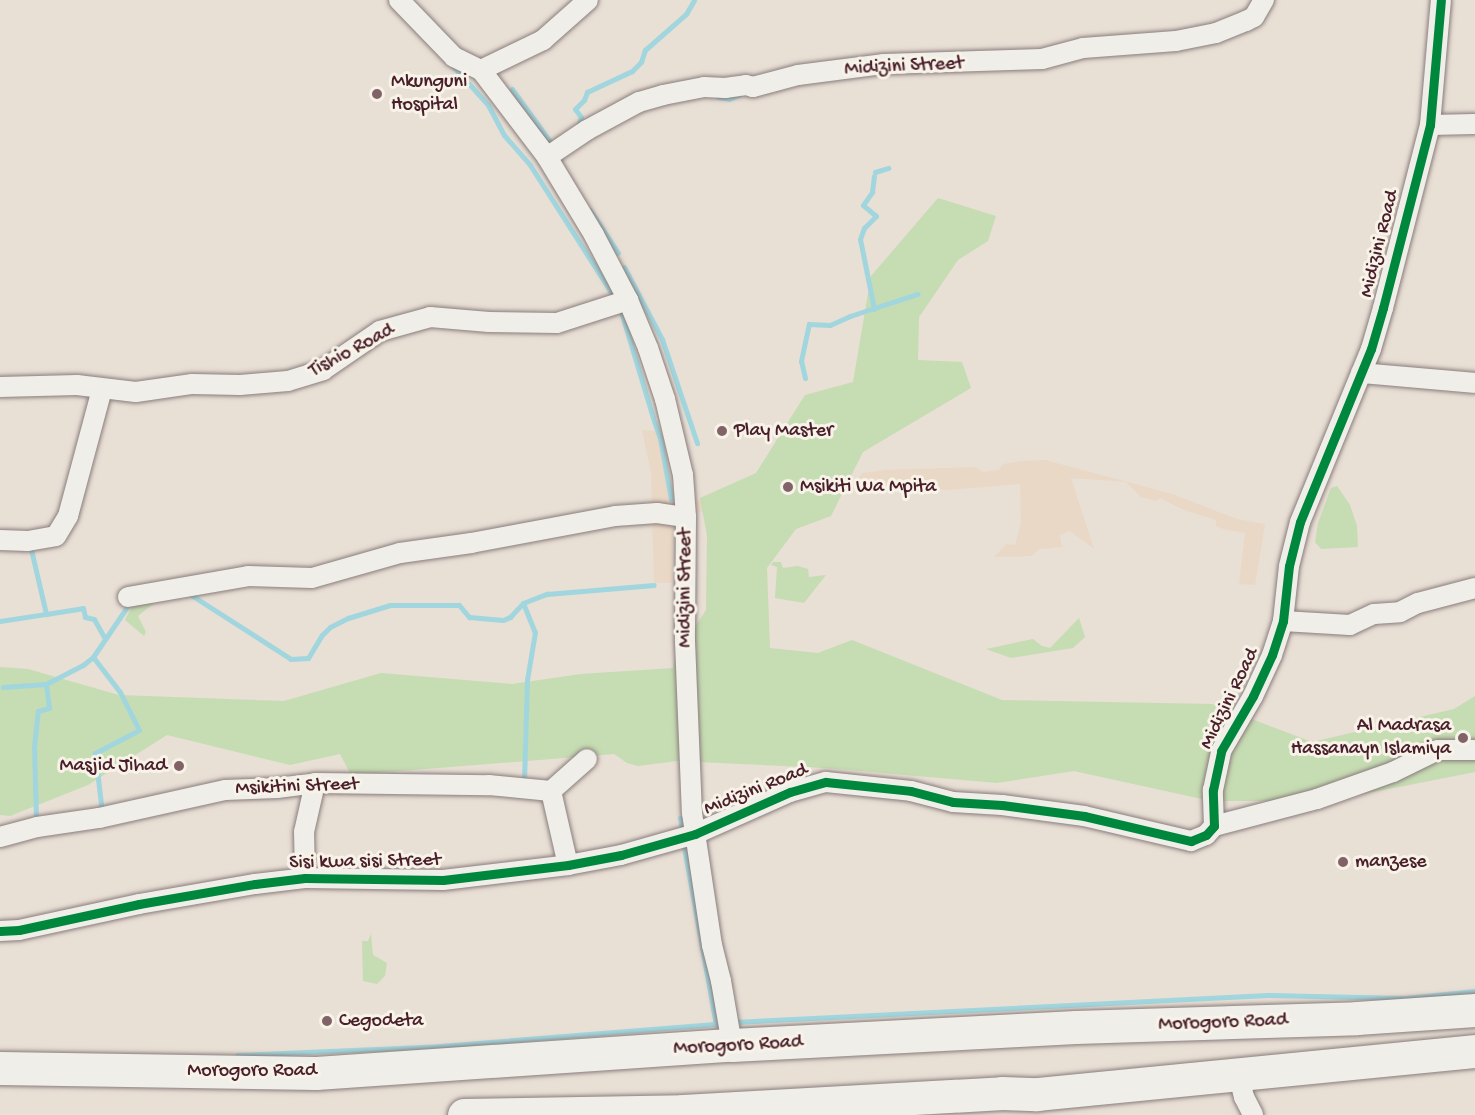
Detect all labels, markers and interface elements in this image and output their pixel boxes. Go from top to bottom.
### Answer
street label: Midizini Street [844,52,964,82]
place label: Mkunguni Hospital [391,70,467,117]
marker: Mkunguni Hospital [368,85,386,103]
street label: Midizini Road [1355,188,1405,300]
street label: Tishio Road [305,319,399,383]
place label: Play Master [734,419,833,443]
marker: Play Master [715,424,729,438]
place label: Msikiti Wa Mpita [800,475,936,499]
marker: Msikiti Wa Mpita [781,480,795,494]
street label: Midizini Street [674,528,698,648]
street label: Midizini Road [1195,644,1265,754]
place label: Al Madrasa Hassanayn Islamiya [1291,714,1451,761]
marker: Al Madrasa Hassanayn Islamiya [1456,731,1470,745]
place label: Masjid Jihad [60,754,167,778]
street label: Midizini Road [701,758,811,822]
marker: Masjid Jihad [172,759,186,773]
street label: Msikitini Street [235,773,359,801]
street label: Sisi kwa sisi Street [289,849,441,875]
place label: manzese [1355,850,1427,874]
marker: manzese [1336,855,1350,869]
place label: Cegodeta [339,1009,423,1033]
street label: Morogoro Road [1158,1009,1288,1037]
marker: Cegodeta [320,1014,334,1028]
street label: Morogoro Road [673,1031,803,1061]
street label: Morogoro Road [187,1059,317,1083]

